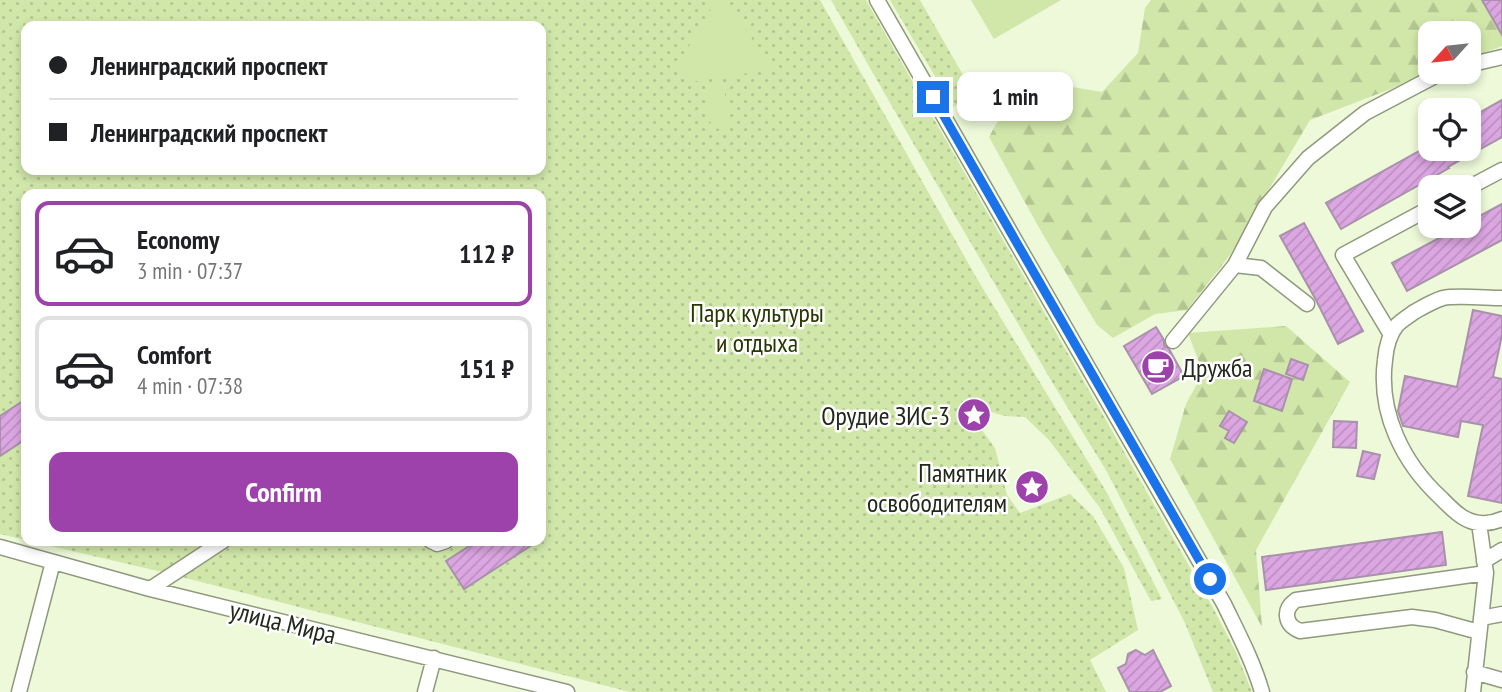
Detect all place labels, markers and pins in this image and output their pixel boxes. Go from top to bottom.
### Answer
cafe icon: Дружба [1139,348,1177,386]
place label: Дружба [1182,351,1253,384]
place icon: Орудие ЗИС-3 [955,396,993,434]
place label: Орудие ЗИС-3 [821,399,950,432]
place label: Памятник освободителям [867,456,1007,519]
place icon: Памятник освободителям [1013,468,1051,506]

